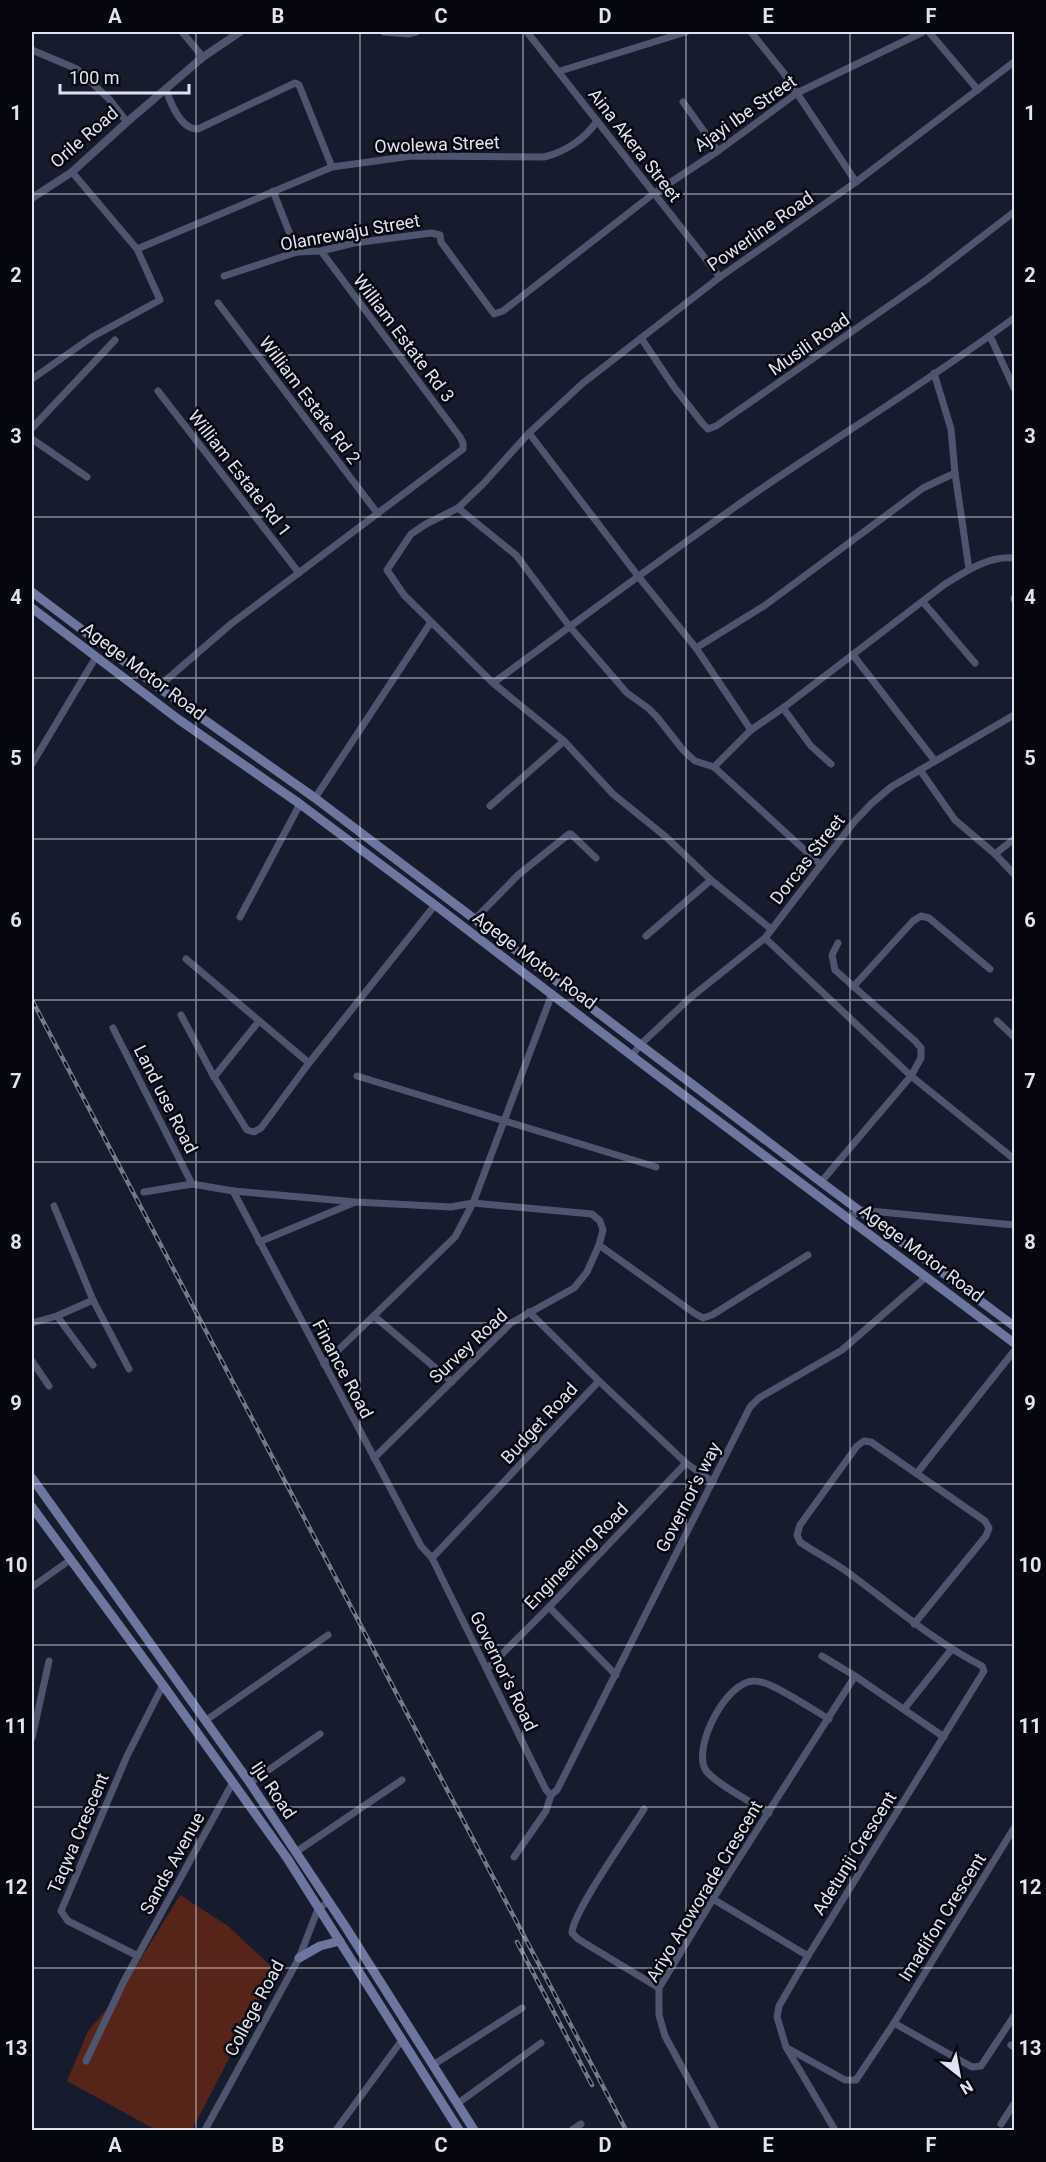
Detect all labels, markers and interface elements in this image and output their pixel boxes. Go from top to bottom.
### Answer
text: A [108,4,122,28]
text: B [272,4,284,28]
text: C [434,4,448,28]
text: D [599,4,612,28]
text: E [762,4,774,28]
text: F [926,4,937,28]
scale bar [60,57,189,95]
text: 100 m [69,67,120,88]
street label: Ajayi Ibe Street [690,70,800,156]
street label: Aina Akera Street [584,84,686,206]
text: 1 [10,101,22,125]
text: 1 [1024,101,1036,125]
street label: Orile Road [46,102,122,172]
street label: Owolewa Street [374,131,500,157]
street label: Powerline Road [703,187,817,275]
street label: Olanrewaju Street [279,209,422,255]
text: 2 [10,263,22,287]
text: 2 [1024,263,1036,287]
street label: William Estate Rd 3 [349,270,459,406]
street label: Musili Road [765,308,853,380]
street label: William Estate Rd 2 [255,332,365,468]
street label: William Estate Rd 1 [184,406,296,540]
text: 3 [10,424,22,448]
text: 3 [1024,424,1036,448]
text: 4 [10,585,22,609]
text: 4 [1024,585,1036,609]
street label: Agege Motor Road [78,618,210,724]
text: 5 [10,746,22,770]
text: 5 [1024,746,1036,770]
street label: Dorcas Street [765,810,849,908]
street label: Agege Motor Road [469,907,601,1013]
text: 6 [10,908,22,932]
text: 6 [1024,908,1036,932]
street label: Land use Road [130,1041,202,1157]
text: 7 [10,1069,22,1093]
text: 7 [1024,1069,1036,1093]
street label: Agege Motor Road [856,1200,988,1306]
text: 8 [10,1230,22,1254]
text: 8 [1024,1230,1036,1254]
street label: Survey Road [425,1304,511,1388]
street label: Finance Road [308,1316,378,1422]
street label: Budget Road [496,1378,582,1468]
text: 9 [10,1391,22,1415]
text: 9 [1024,1391,1036,1415]
street label: Governor's way [651,1438,725,1556]
street label: Engineering Road [520,1498,632,1614]
text: 10 [5,1553,27,1577]
text: 10 [1019,1553,1041,1577]
street label: Governor's Road [466,1608,542,1734]
text: 11 [5,1714,27,1738]
text: 11 [1019,1714,1041,1738]
street label: Iju Road [247,1757,301,1823]
street label: Taqwa Crescent [43,1770,113,1896]
street label: Adetunji Crescent [808,1787,900,1919]
street label: Ariyo Aroworade Crescent [641,1796,767,1986]
street label: Sands Avenue [135,1808,209,1918]
street label: Imadifon Crescent [894,1849,990,1985]
text: 12 [5,1875,27,1899]
text: 12 [1019,1875,1041,1899]
street label: College Road [220,1956,288,2060]
text: 13 [5,2036,27,2060]
text: 13 [1019,2036,1041,2060]
north arrow [929,2045,989,2105]
text: N [957,2076,976,2098]
text: A [108,2133,122,2157]
text: B [272,2133,284,2157]
text: C [434,2133,448,2157]
text: D [599,2133,612,2157]
text: E [762,2133,774,2157]
text: F [926,2133,937,2157]

